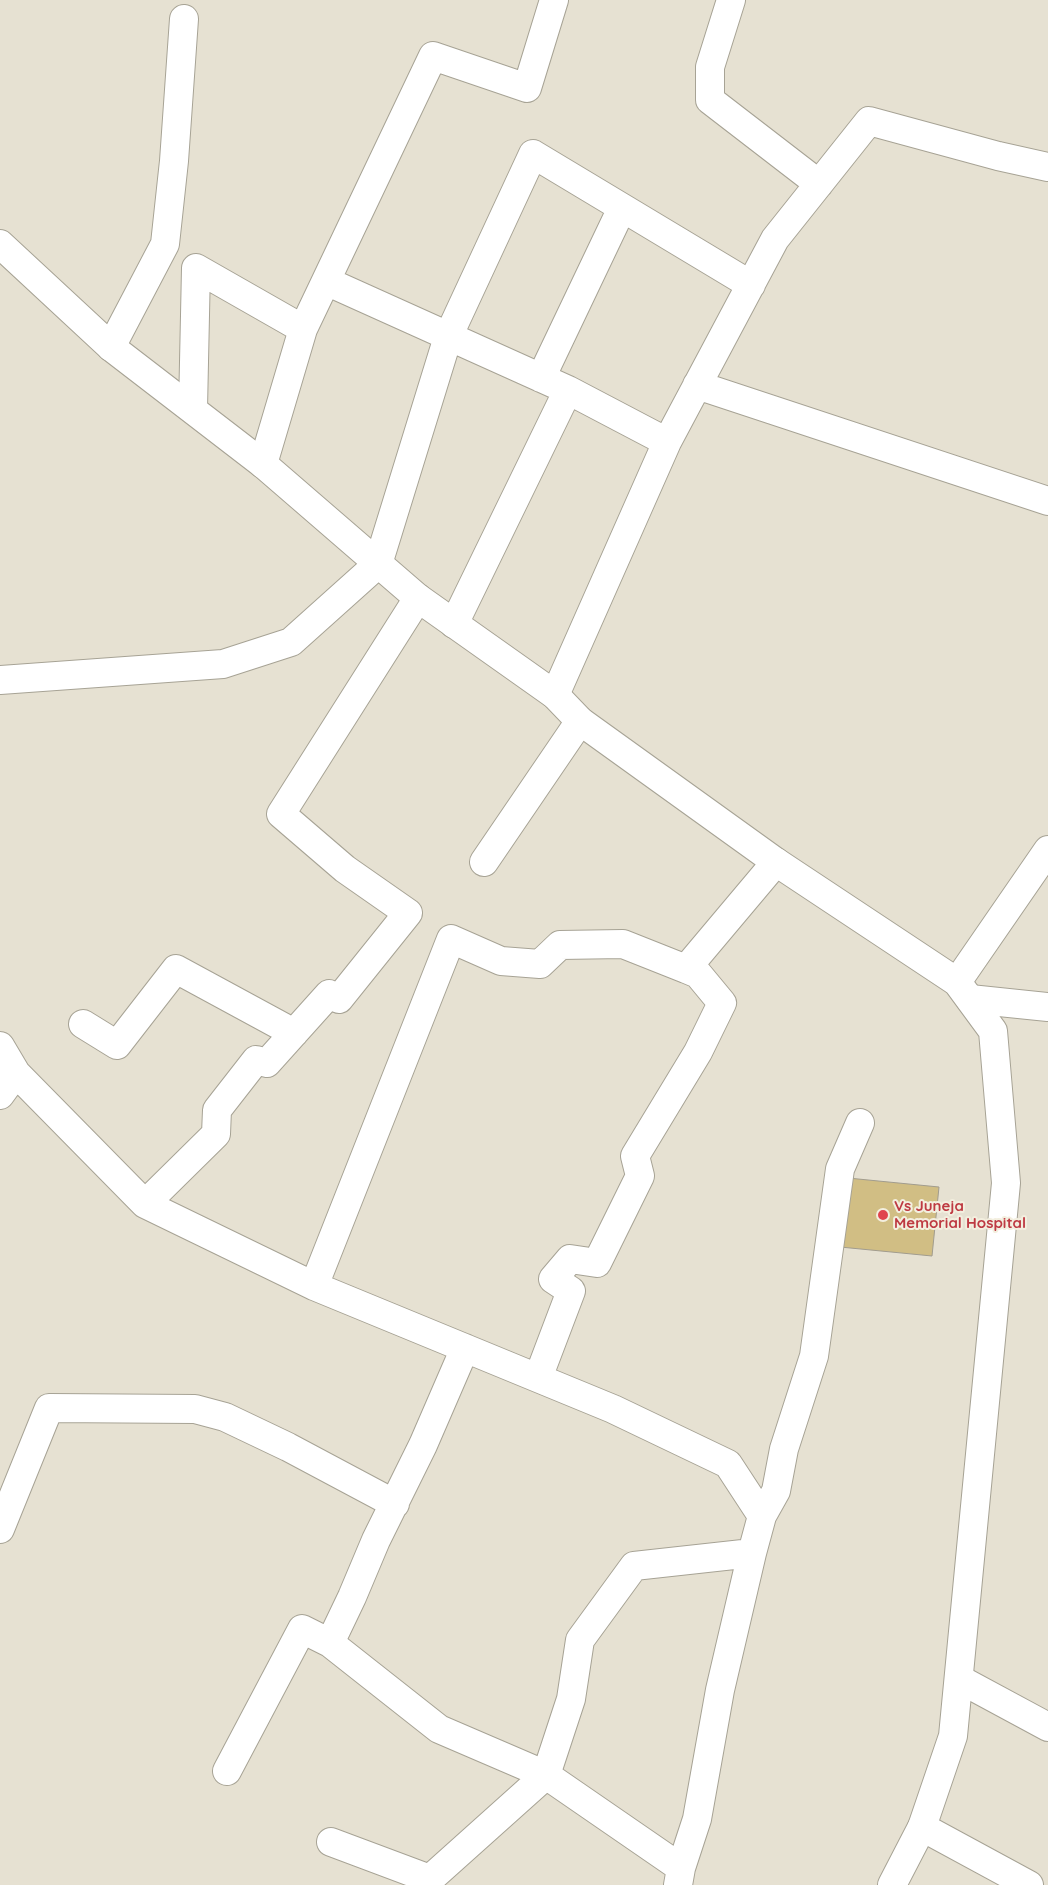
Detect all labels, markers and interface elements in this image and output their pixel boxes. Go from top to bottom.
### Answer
place label: Vs Juneja Memorial Hospital [894,1197,1026,1232]
marker: Vs Juneja Memorial Hospital [876,1208,890,1222]

